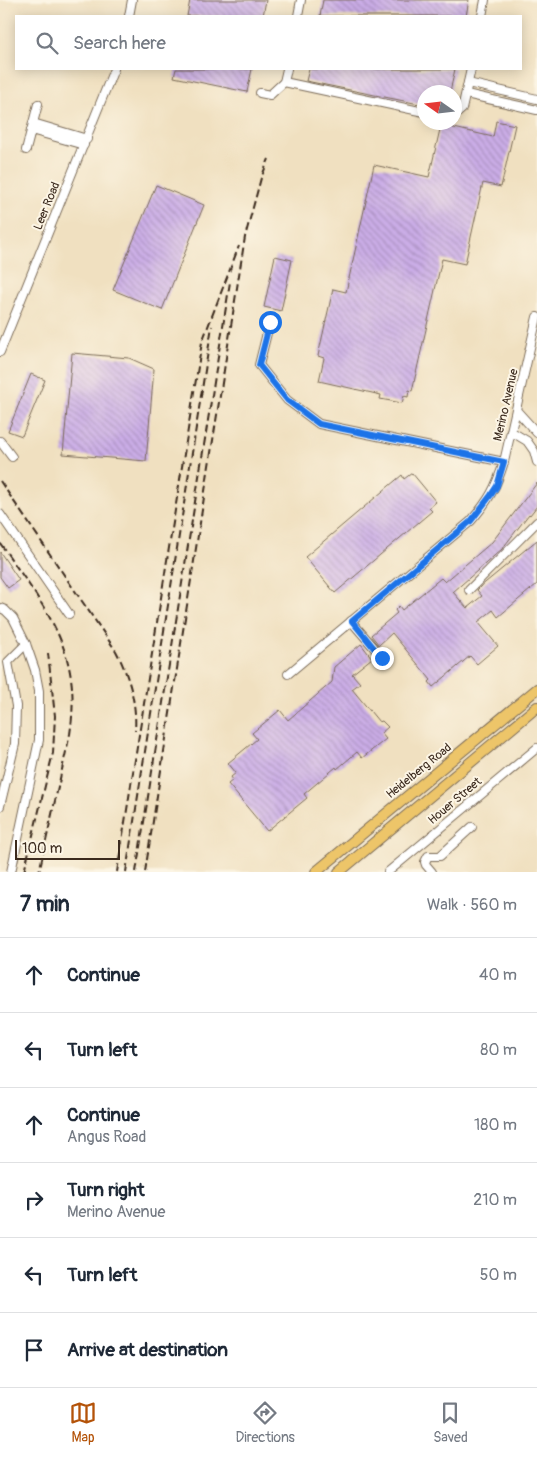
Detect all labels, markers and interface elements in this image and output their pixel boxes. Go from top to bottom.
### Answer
search box [15,15,522,70]
icon: search [33,29,61,57]
text: Search here [73,31,166,55]
north arrow [417,85,462,130]
street label: Leer Road [31,180,63,232]
route start [259,311,282,334]
street label: Merino Avenue [490,367,522,443]
route end [371,647,394,670]
street label: Heidelberg Road [383,740,455,802]
street label: Houer Street [425,774,485,828]
scale bar [15,837,120,860]
text: 100 m [22,840,62,857]
text: 7 min [20,891,70,918]
text: Walk · 560 m [427,895,517,915]
icon: ahead [20,961,48,989]
text: Continue [67,963,140,987]
text: 40 m [479,965,517,985]
icon: left [20,1036,48,1064]
text: Turn left [67,1038,137,1062]
text: 80 m [480,1040,517,1060]
text: Continue [67,1103,140,1127]
icon: ahead [20,1111,48,1139]
text: 180 m [474,1115,517,1135]
text: Angus Road [67,1127,146,1147]
text: Turn right [67,1178,145,1202]
icon: right [20,1186,48,1214]
text: 210 m [473,1190,517,1210]
text: Merino Avenue [67,1202,165,1222]
icon: left [20,1261,48,1289]
text: Turn left [67,1263,137,1287]
text: 50 m [480,1265,517,1285]
icon: arrive [20,1336,48,1364]
text: Arrive at destination [67,1338,228,1362]
tab: Map [69,1399,97,1446]
tab: Directions [235,1399,295,1446]
tab: Saved [433,1399,468,1446]

